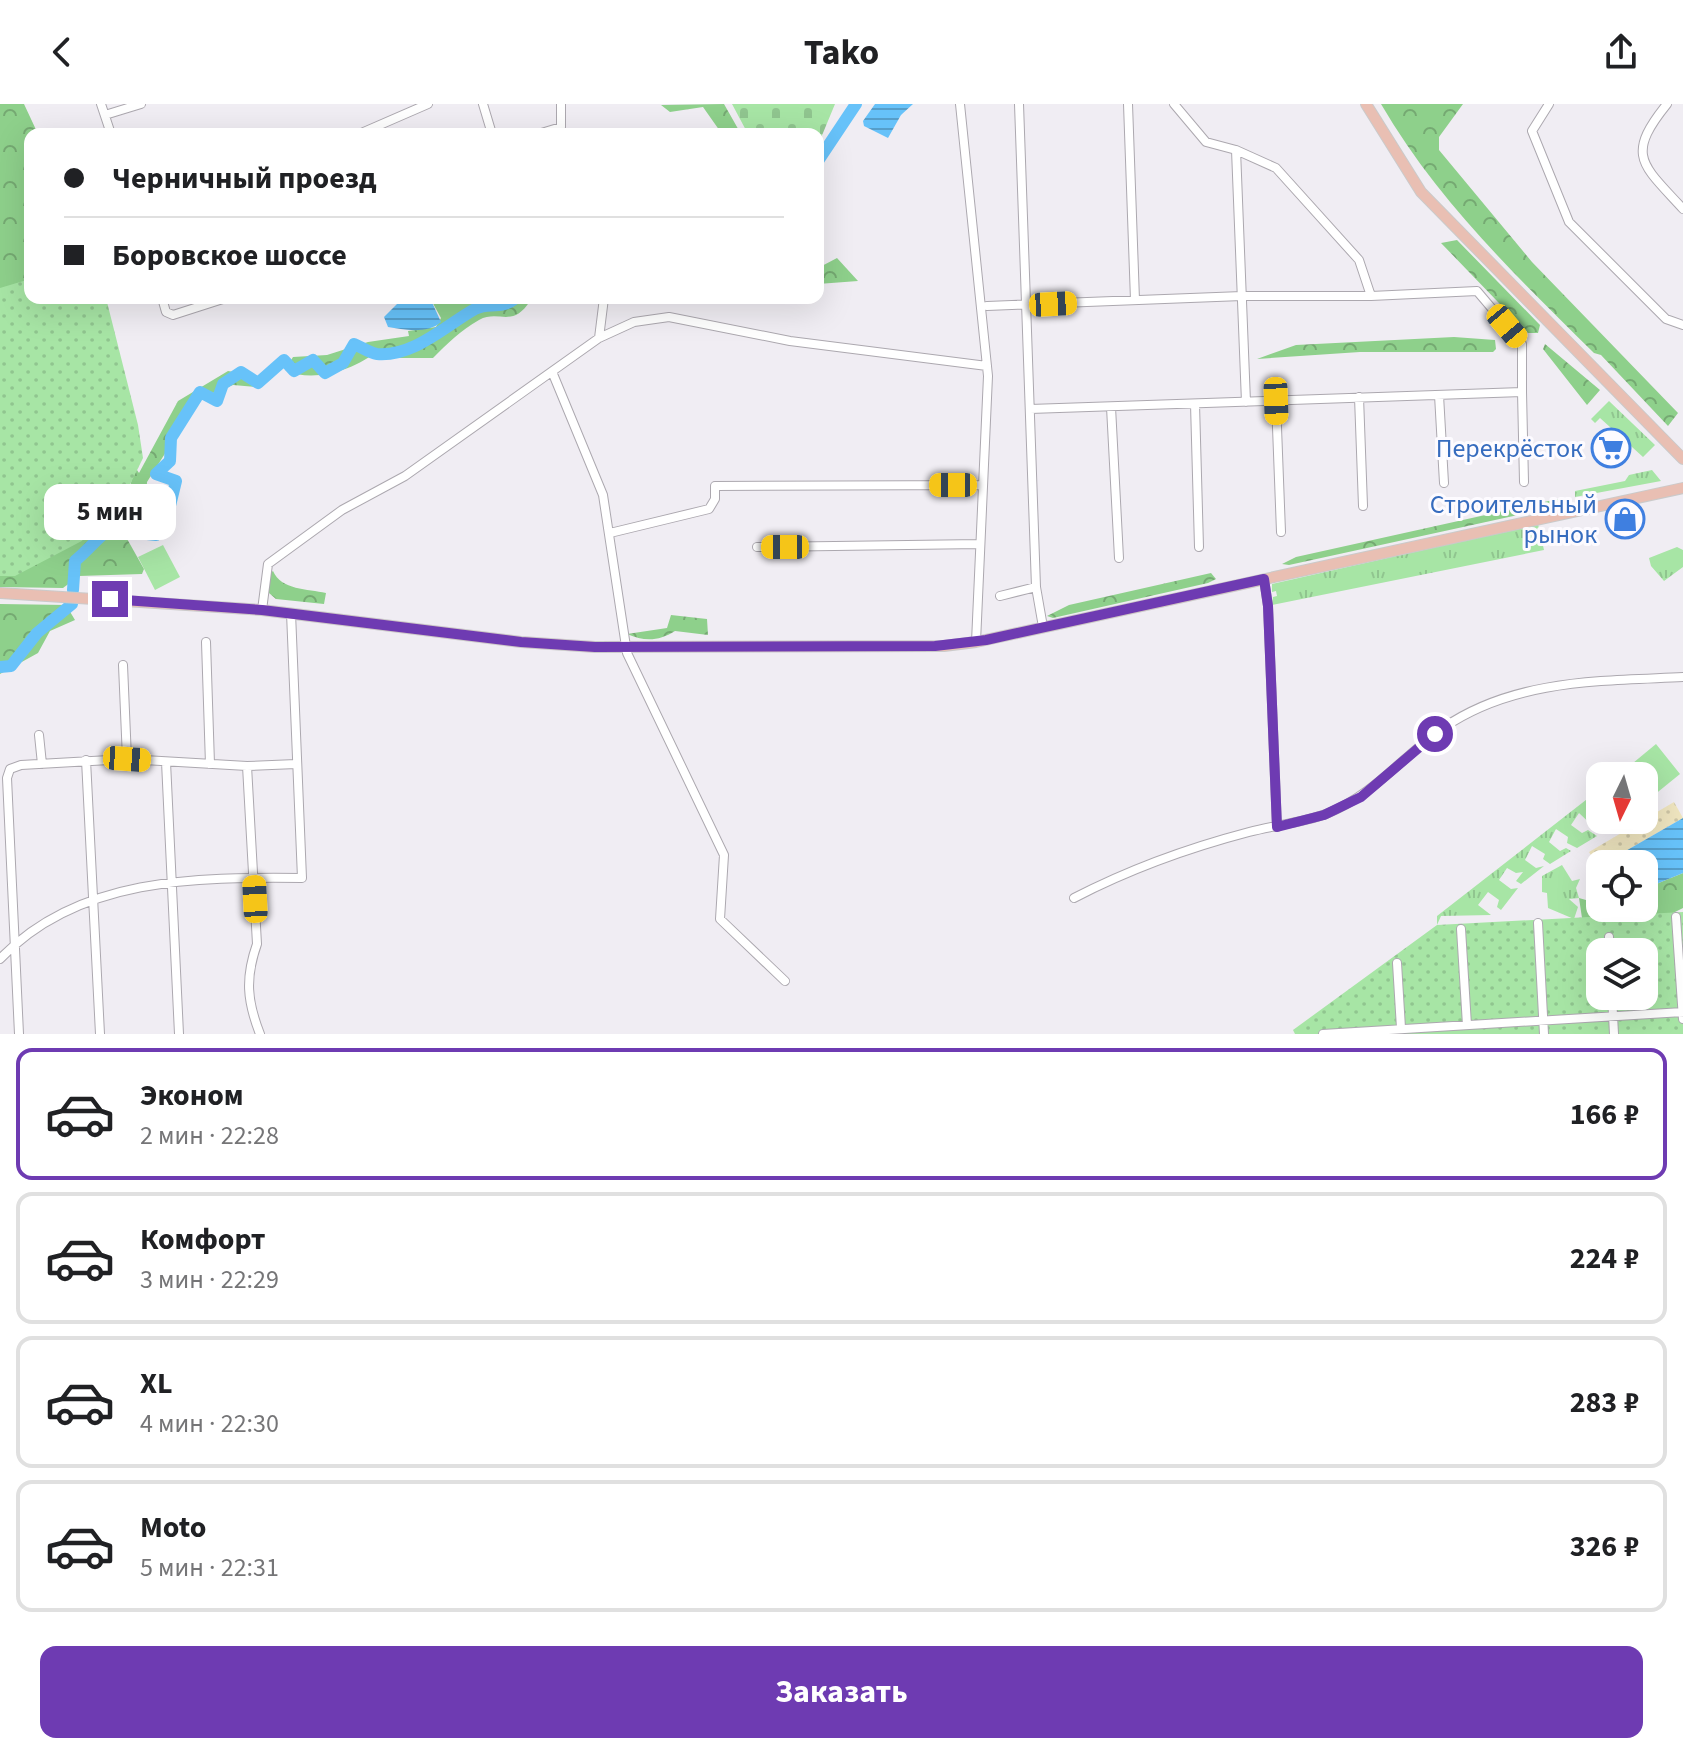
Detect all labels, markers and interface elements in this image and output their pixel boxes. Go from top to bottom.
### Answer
text: Tako [804,27,879,78]
icon: back [40,30,84,74]
icon: share [1599,30,1643,74]
text: Черничный проезд [112,157,377,200]
text: Боровское шоссе [112,234,347,277]
car [1028,291,1078,317]
car [1482,300,1532,352]
car [1263,377,1289,425]
supermarket icon: Перекрёсток [1590,427,1632,469]
place label: Перекрёсток [1436,430,1583,467]
car [929,473,977,497]
callout: 5 мин [44,483,176,539]
place label: Строительный рынок [1430,486,1597,553]
text: 5 мин [77,493,143,530]
shop icon: Строительный рынок [1604,498,1646,540]
car [761,535,809,559]
route end [92,581,128,617]
route start [1417,716,1453,752]
car [102,745,152,773]
north arrow [1586,762,1658,834]
map controls [1586,762,1658,1010]
button: locate [1586,850,1658,922]
car [242,874,268,924]
button: layers [1586,938,1658,1010]
text: Эконом [140,1074,244,1117]
icon: car [44,1078,116,1150]
text: 166 ₽ [1570,1093,1639,1136]
text: 2 мин · 22:28 [140,1117,279,1154]
text: Комфорт [140,1218,266,1261]
icon: car [44,1222,116,1294]
text: 224 ₽ [1570,1237,1639,1280]
text: 3 мин · 22:29 [140,1261,279,1298]
text: XL [140,1362,173,1405]
icon: car [44,1366,116,1438]
text: 283 ₽ [1570,1381,1639,1424]
text: 4 мин · 22:30 [140,1405,279,1442]
text: Moto [140,1506,206,1549]
icon: car [44,1510,116,1582]
text: 326 ₽ [1570,1525,1639,1568]
text: 5 мин · 22:31 [140,1549,279,1586]
button: Заказать [40,1646,1643,1738]

